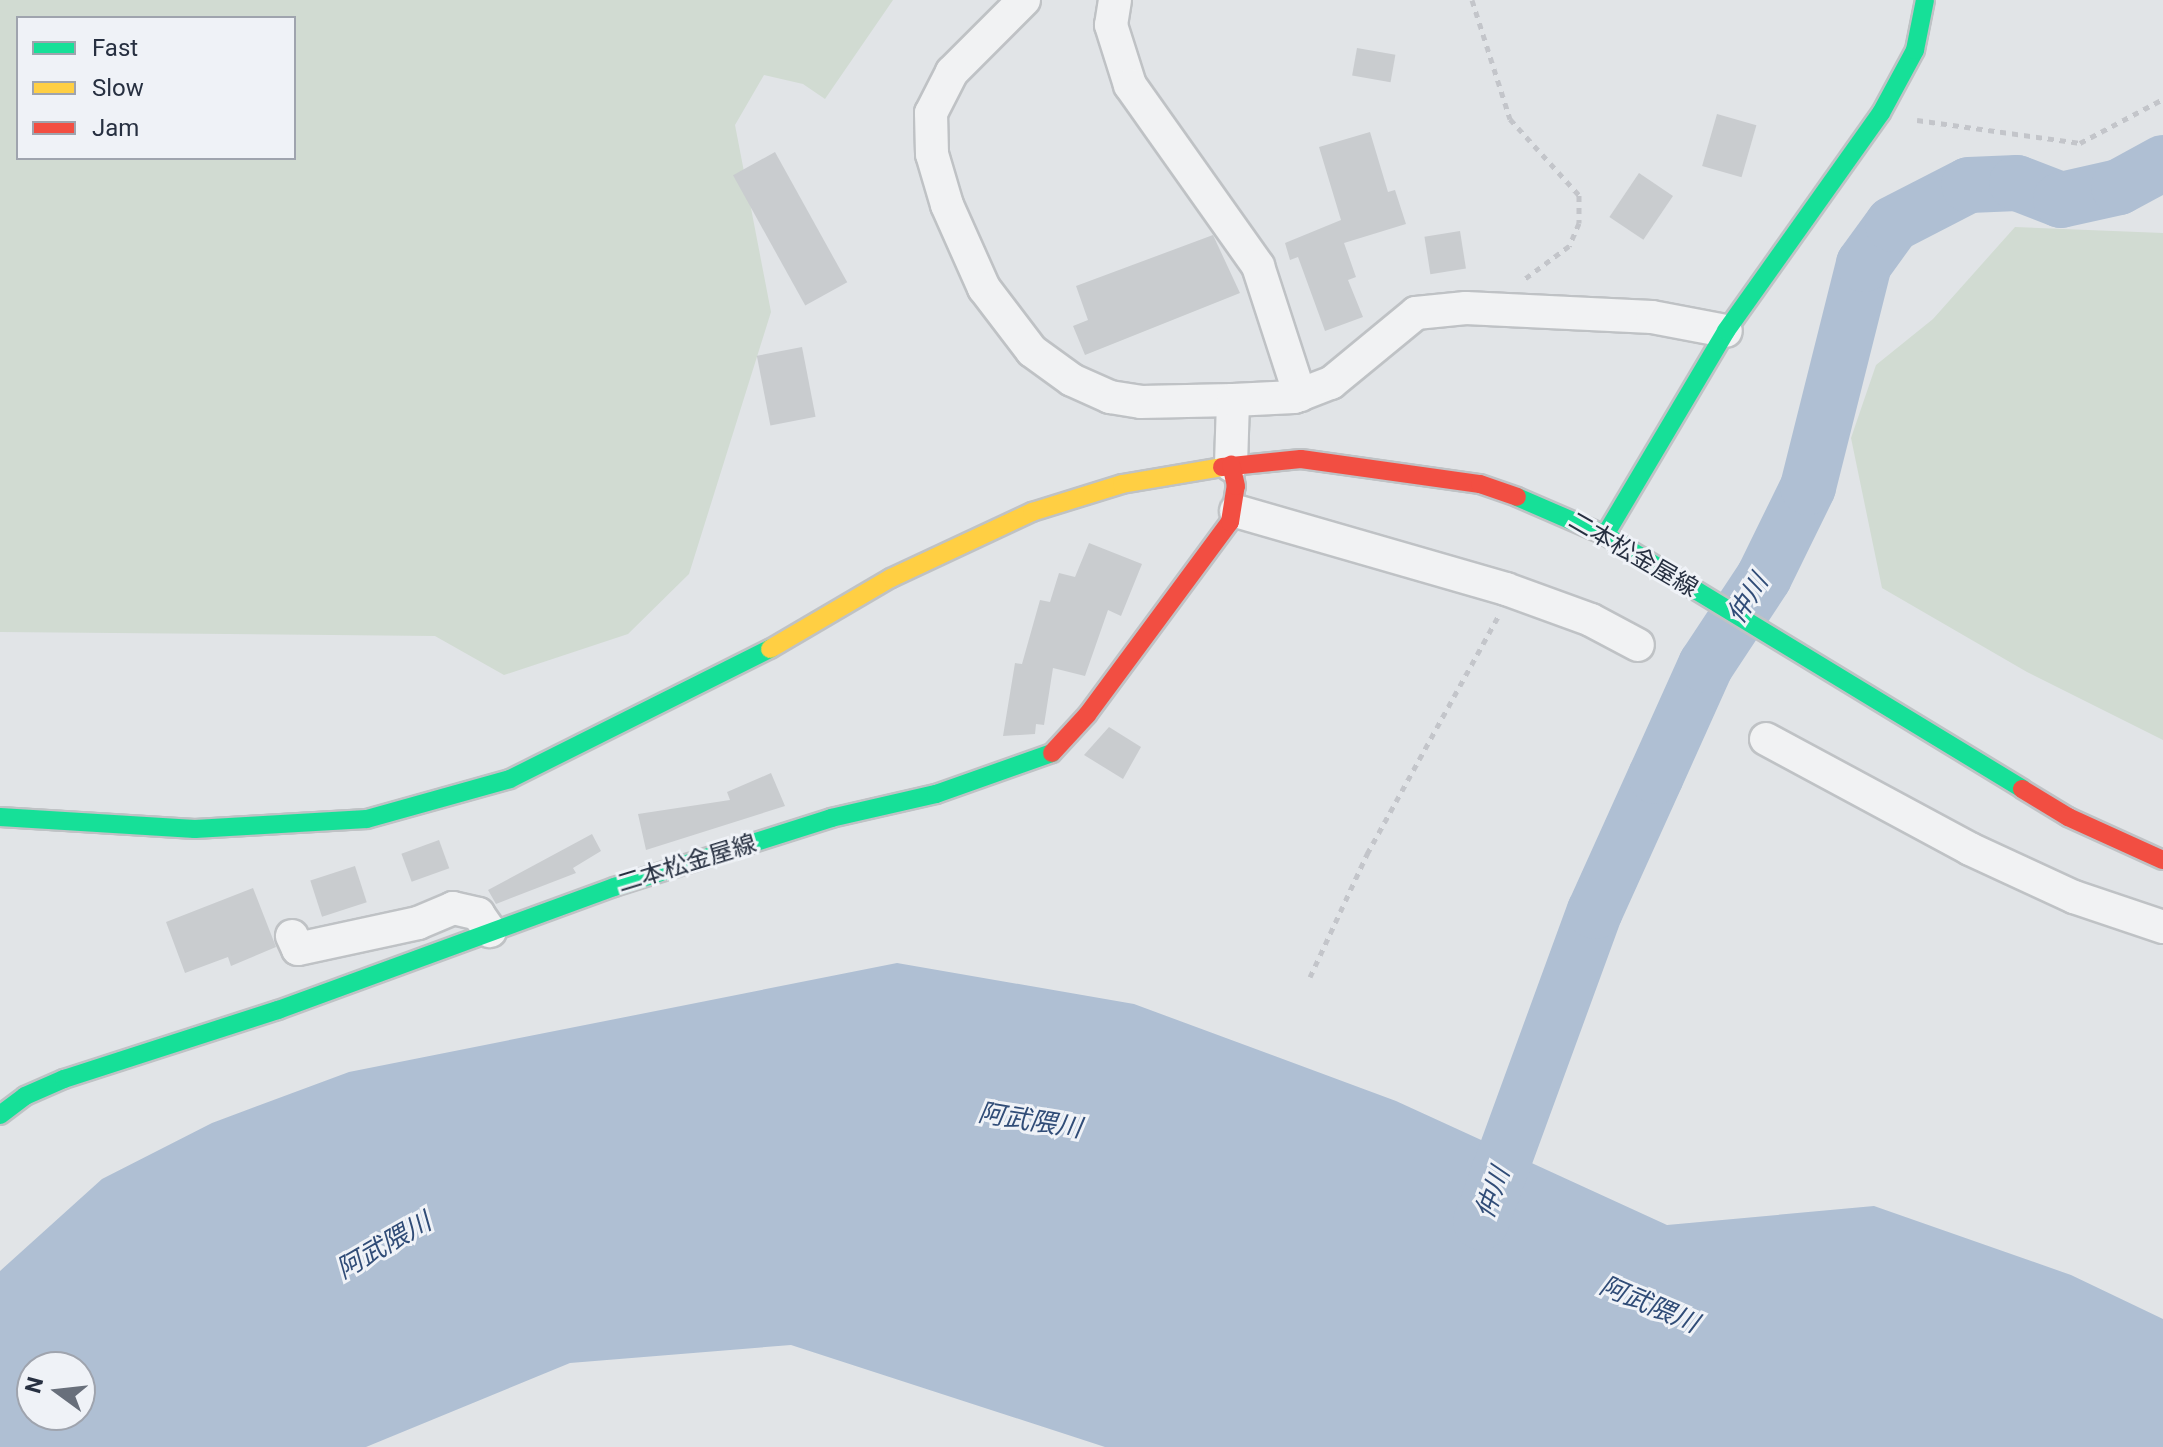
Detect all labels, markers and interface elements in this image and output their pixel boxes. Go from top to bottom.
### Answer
legend [16,16,296,160]
text: Fast [92,34,138,62]
text: Slow [92,74,144,102]
text: Jam [92,114,139,142]
street label: 二本松金屋線 [1563,507,1703,603]
water label: 仲川 [1721,569,1775,629]
street label: 二本松金屋線 [614,829,760,899]
water label: 阿武隈川 [976,1097,1084,1145]
water label: 仲川 [1469,1163,1517,1223]
water label: 阿武隈川 [331,1206,437,1286]
water label: 阿武隈川 [1595,1270,1703,1340]
north arrow [16,1351,96,1431]
text: N [20,1374,48,1396]

